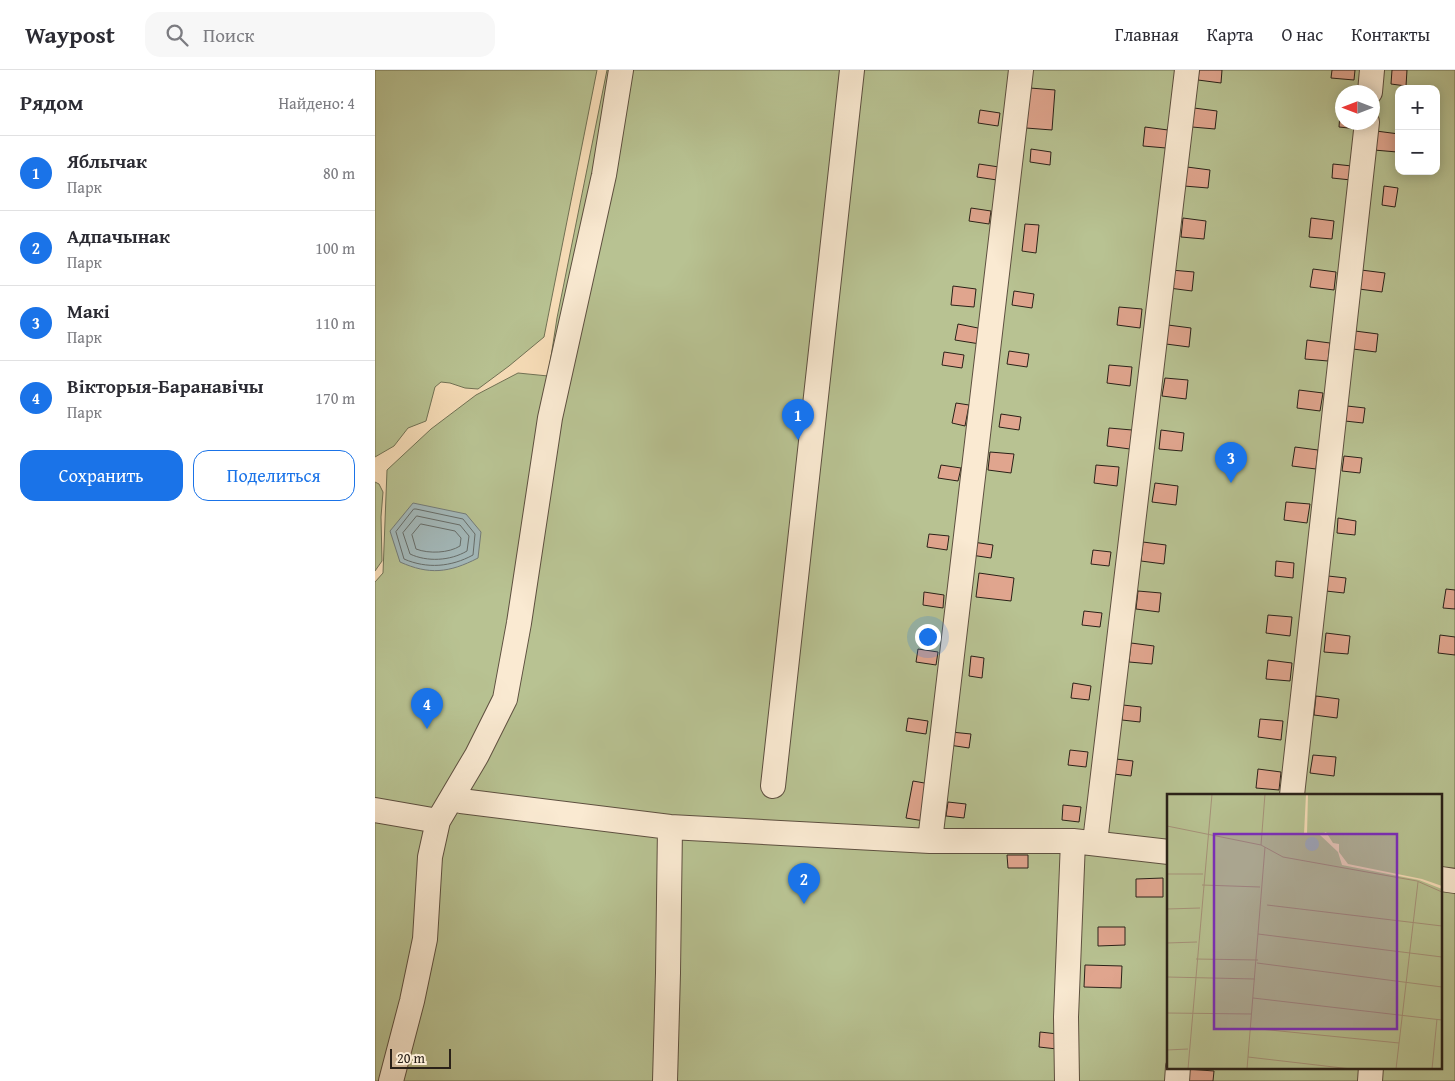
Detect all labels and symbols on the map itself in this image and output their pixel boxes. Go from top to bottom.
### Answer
north arrow [1335,85,1380,130]
pin: 1 [782,399,814,440]
pin: 3 [1215,442,1247,483]
your location [915,624,941,650]
pin: 4 [411,688,443,729]
inset map [1167,794,1443,1068]
pin: 2 [788,863,820,904]
scale bar [390,1046,451,1069]

